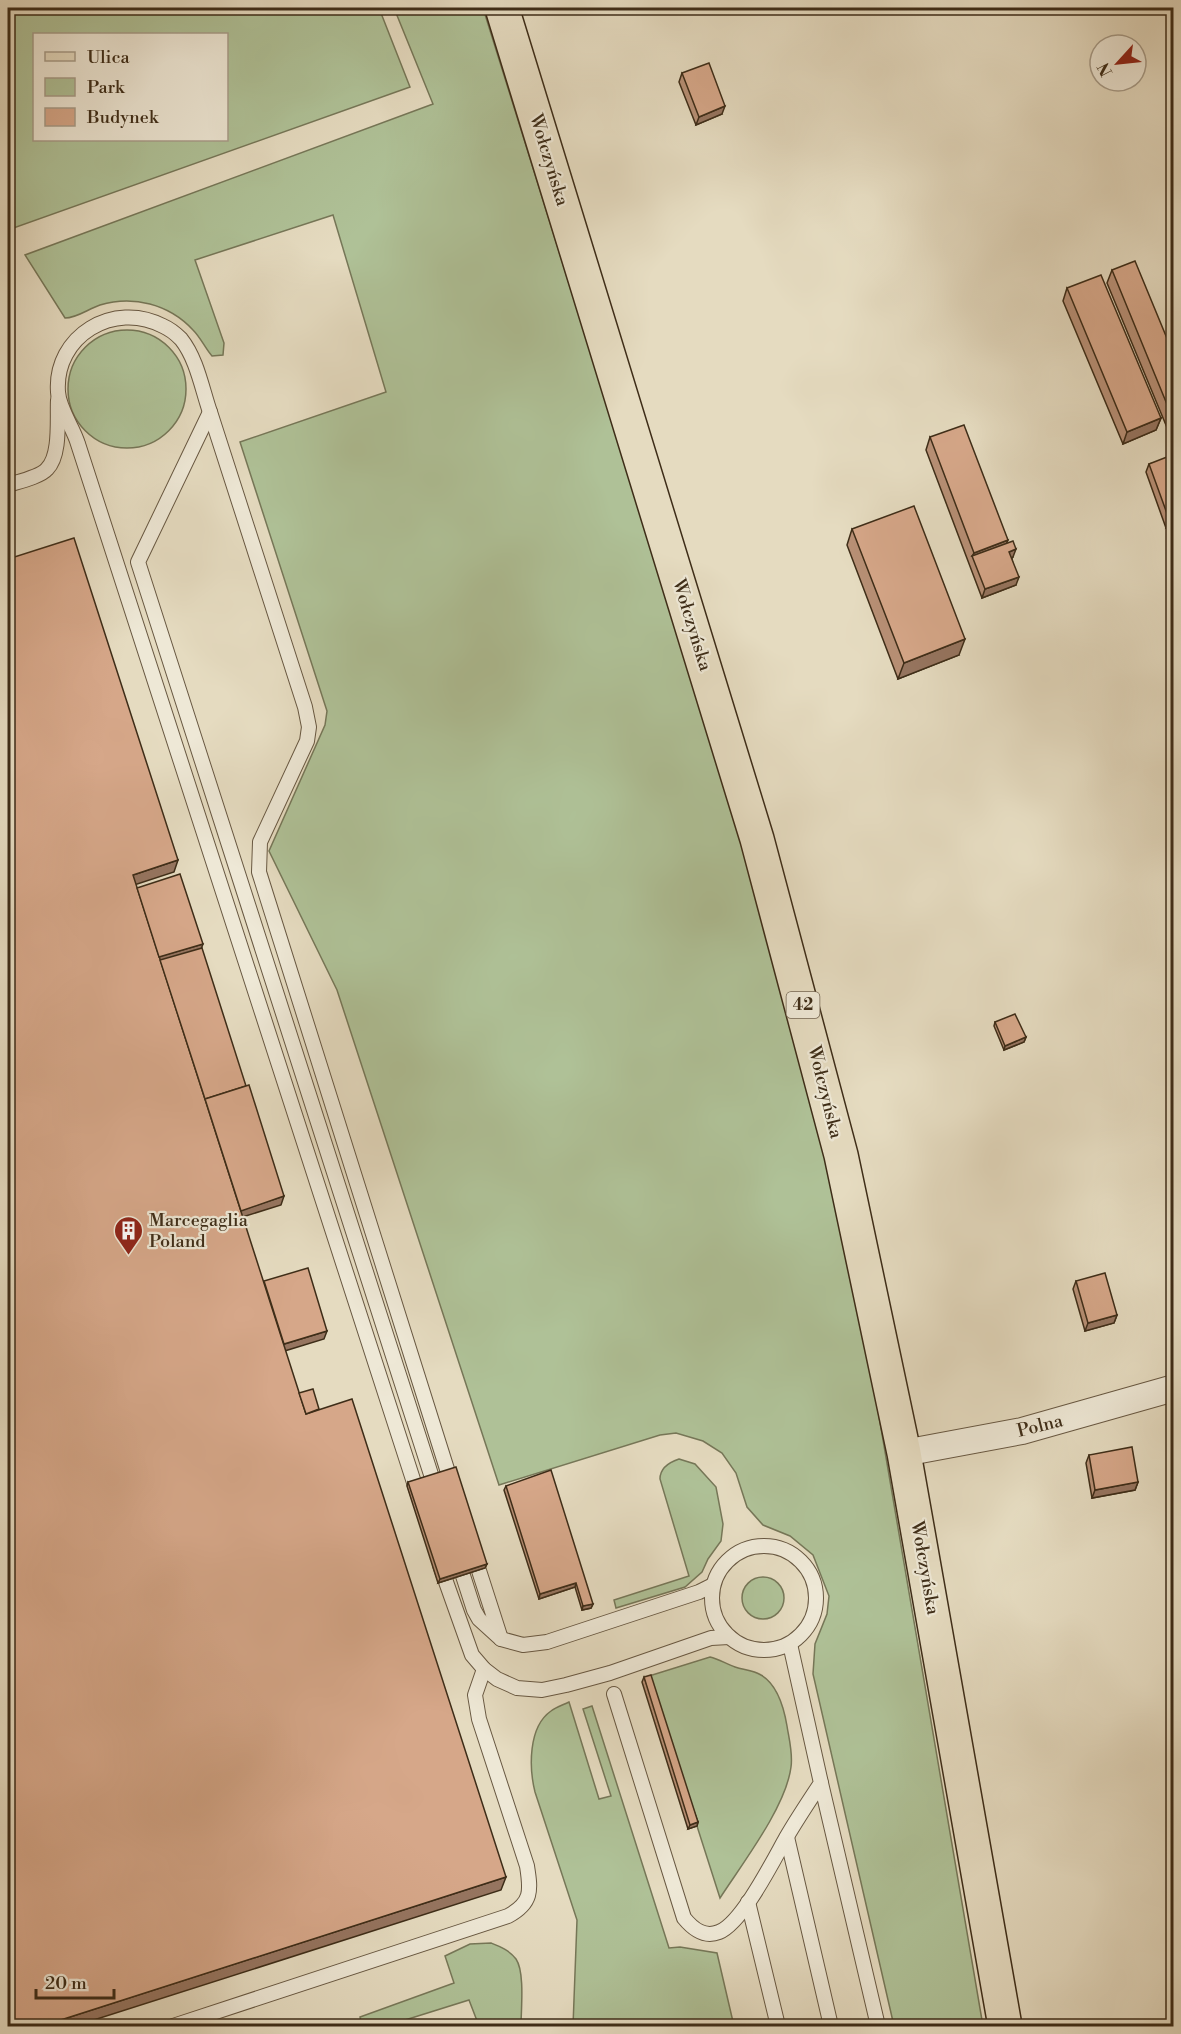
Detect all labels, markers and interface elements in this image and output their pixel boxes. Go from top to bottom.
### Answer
legend [33,33,228,141]
north arrow [1088,33,1148,93]
text: Ulica [87,46,131,69]
text: N [1094,59,1117,80]
text: Park [87,76,126,99]
text: Budynek [86,106,160,129]
street label: Wołczyńska [524,110,574,210]
street label: Wołczyńska [667,575,717,675]
road number: 42 [786,992,820,1018]
street label: Wołczyńska [802,1042,848,1142]
place label: Marcegaglia Poland [149,1209,249,1253]
building icon: Marcegaglia Poland [112,1214,144,1256]
street label: Polna [1015,1409,1066,1443]
street label: Wołczyńska [905,1518,945,1618]
scale bar [36,1962,114,2000]
text: 20 m [45,1972,87,1995]

